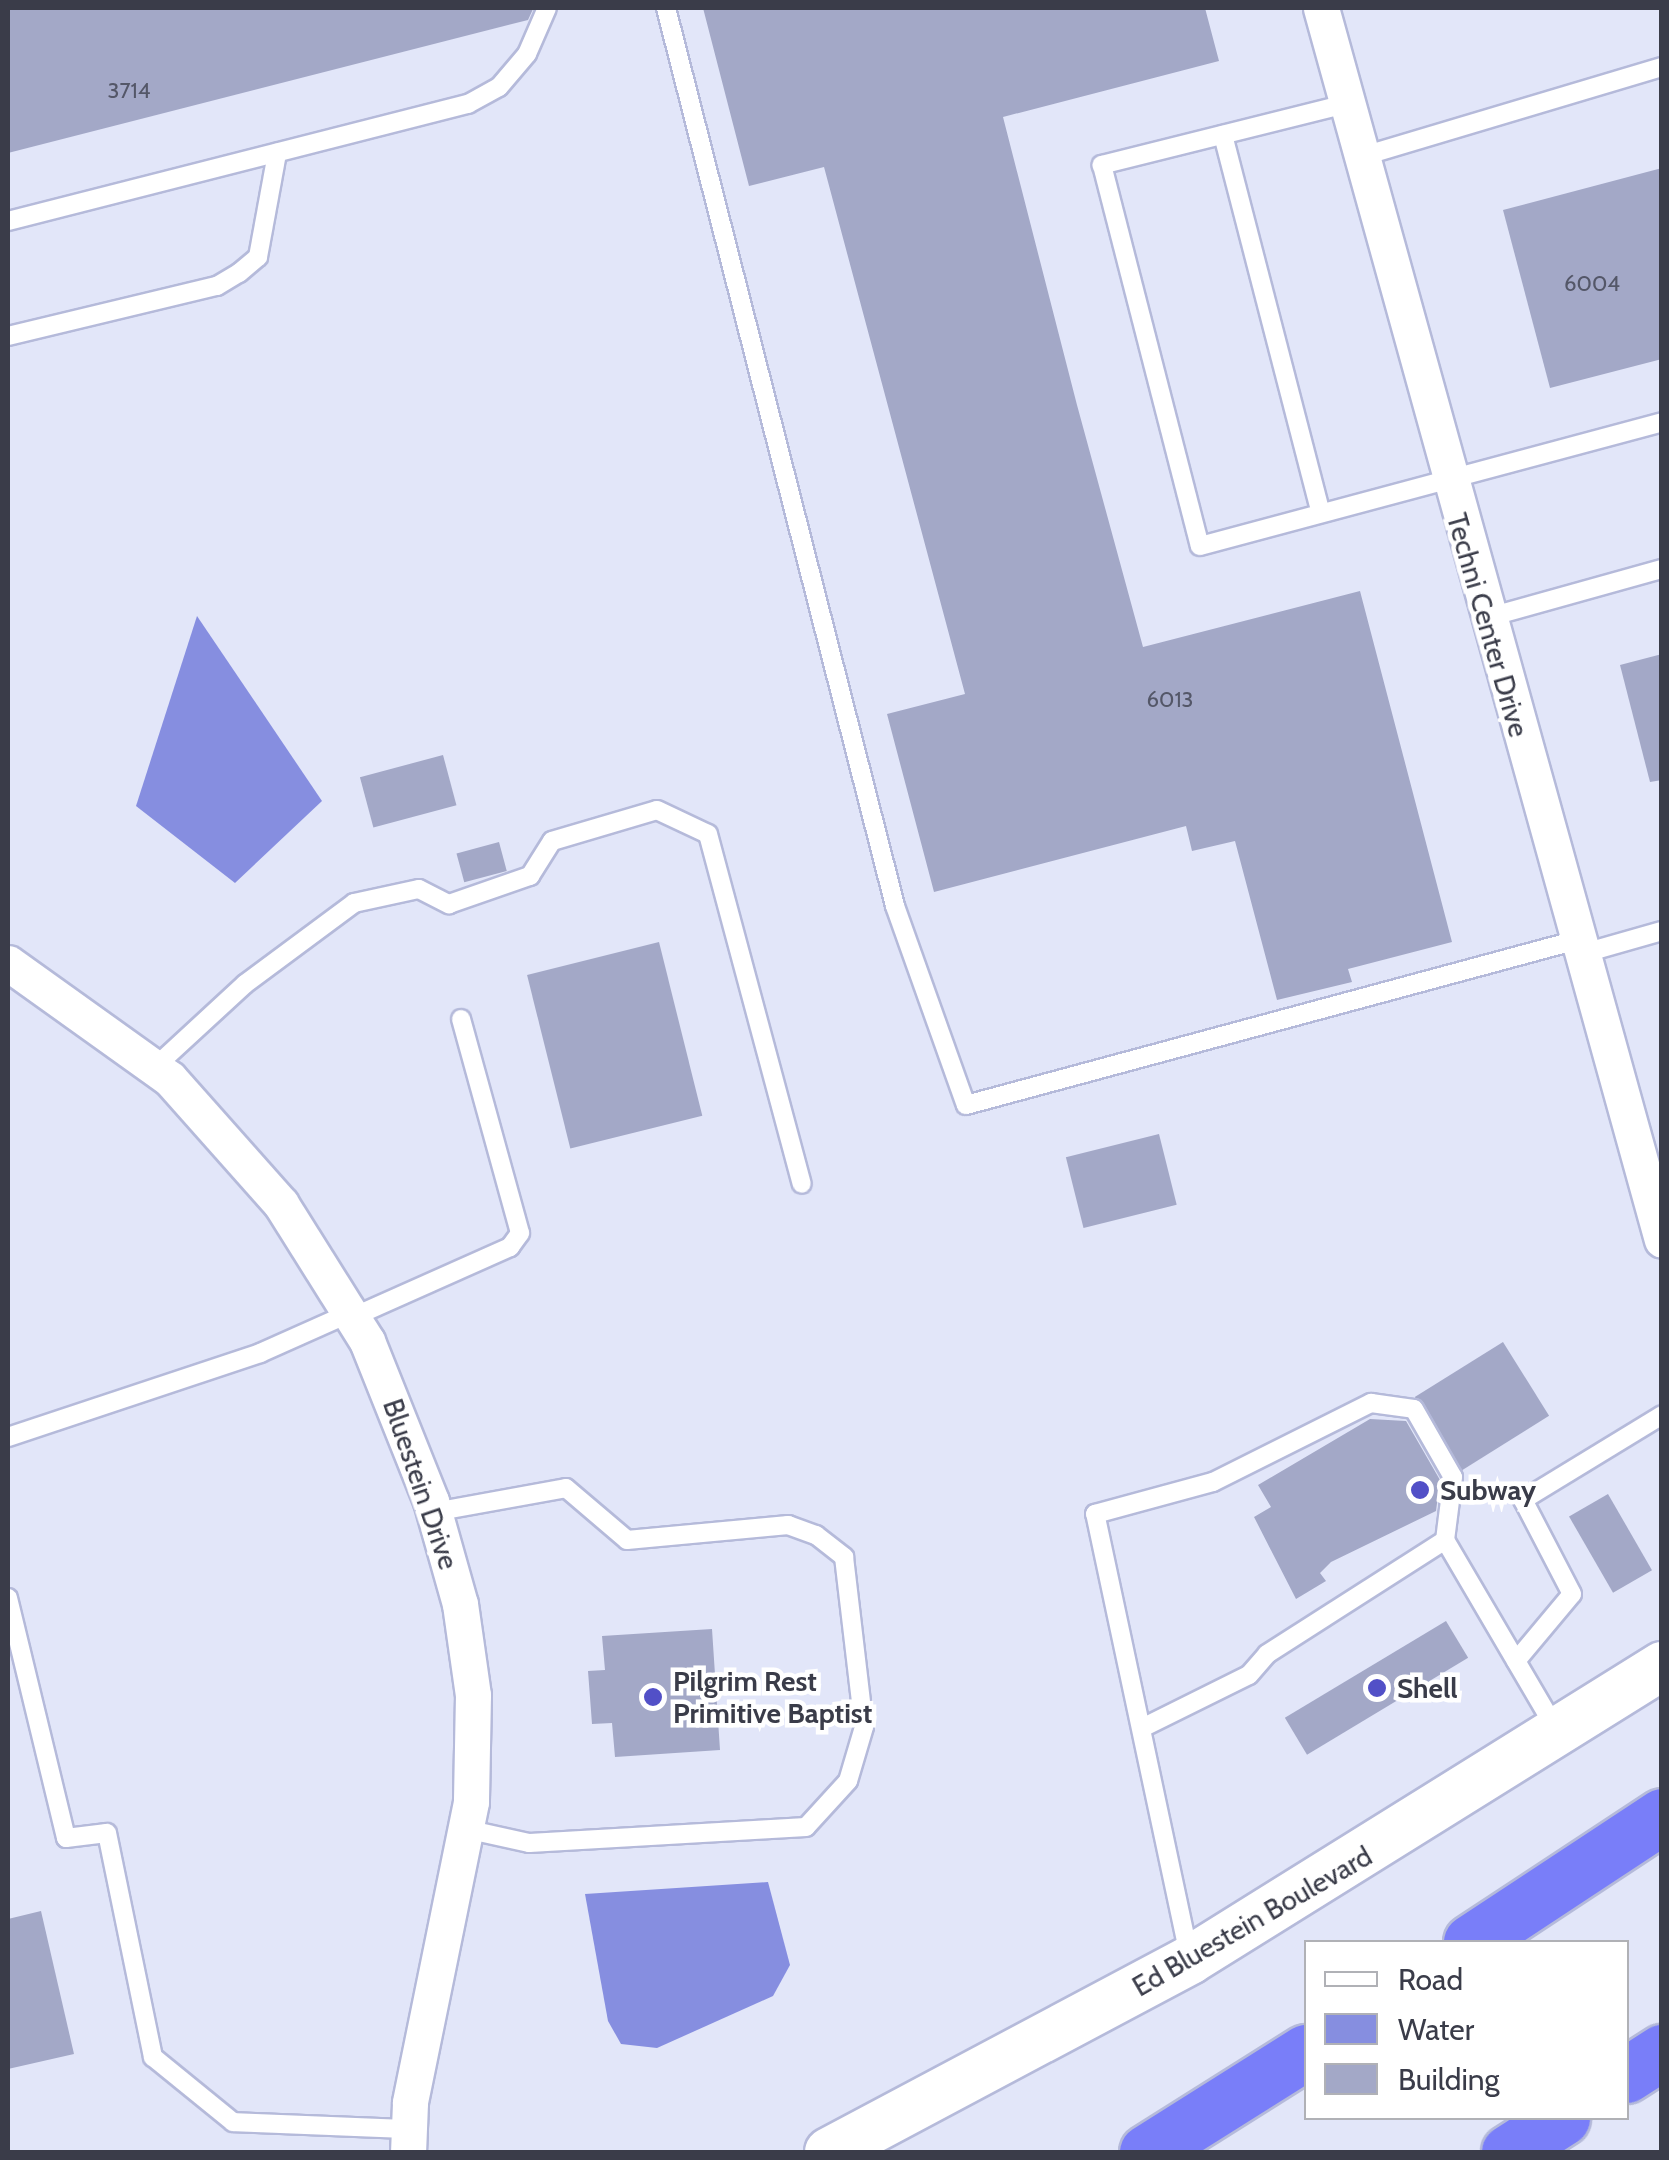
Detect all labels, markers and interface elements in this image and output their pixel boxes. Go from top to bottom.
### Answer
house number: 3714 [108,78,150,104]
house number: 6004 [1564,271,1620,297]
street label: Techni Center Drive [1440,509,1536,741]
house number: 6013 [1147,687,1193,713]
street label: Bluestein Drive [376,1394,466,1574]
place label: Subway [1440,1473,1536,1507]
marker: Subway [1409,1479,1431,1501]
place label: Pilgrim Rest Primitive Baptist [673,1664,872,1730]
place label: Shell [1397,1671,1458,1705]
marker: Shell [1366,1677,1388,1699]
marker: Pilgrim Rest Primitive Baptist [642,1686,664,1708]
street label: Ed Bluestein Boulevard [1126,1839,1378,2003]
legend [1304,1940,1629,2120]
text: Road [1398,1961,1463,1998]
text: Water [1398,2011,1474,2048]
text: Building [1398,2061,1500,2098]

